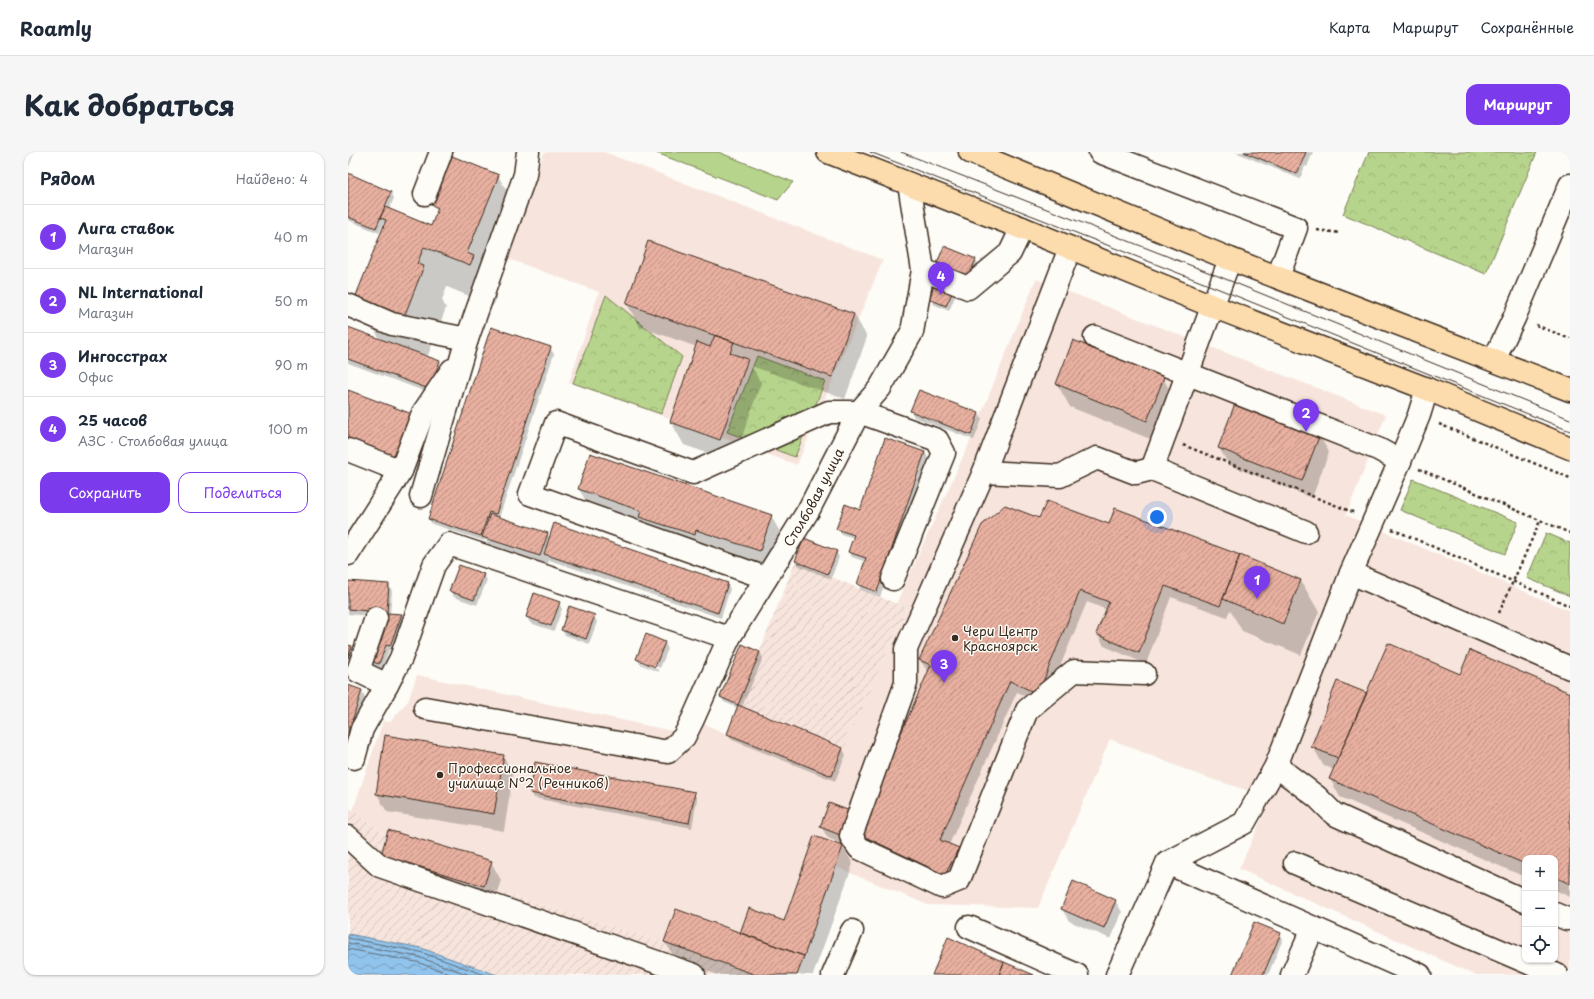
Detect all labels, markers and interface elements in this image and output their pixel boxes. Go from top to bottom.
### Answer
text: Roamly [20,14,92,42]
text: Карта [1329,17,1370,38]
text: Маршрут [1392,17,1458,38]
text: Сохранённые [1480,17,1574,38]
text: Как добраться [24,83,235,126]
button: Маршрут [1466,84,1570,125]
text: Рядом [40,165,95,191]
text: Найдено: 4 [236,169,308,188]
text: Лига ставок [78,216,174,239]
text: 1 [50,227,56,246]
text: 40 m [274,227,308,246]
text: Магазин [78,239,134,258]
pin: 4 [928,262,954,295]
text: NL International [78,280,203,303]
text: 2 [48,291,58,310]
text: 50 m [274,291,308,310]
text: Магазин [78,303,134,322]
text: Ингосстрах [78,344,167,367]
text: 3 [49,355,57,374]
text: 90 m [275,355,308,374]
text: Офис [78,367,113,386]
pin: 2 [1293,399,1319,432]
text: 25 часов [78,408,147,431]
text: 4 [49,419,57,438]
text: 100 m [268,419,308,438]
text: АЗС · Столбовая улица [78,431,228,450]
street label: Столбовая улица [778,444,848,550]
button: Сохранить [40,472,170,513]
button: Поделиться [178,472,308,513]
your location [1147,507,1167,527]
pin: 1 [1244,566,1270,599]
place label: Чери Центр Красноярск [963,621,1038,655]
marker: Чери Центр Красноярск [950,633,960,643]
pin: 3 [931,650,957,683]
place label: Профессиональное училище Nº2 (Речников) [448,758,609,792]
marker: Профессиональное училище Nº2 (Речников) [435,770,445,780]
map controls [1522,855,1558,963]
button: + [1522,855,1558,891]
button: − [1522,891,1558,927]
button: locate [1522,927,1558,963]

